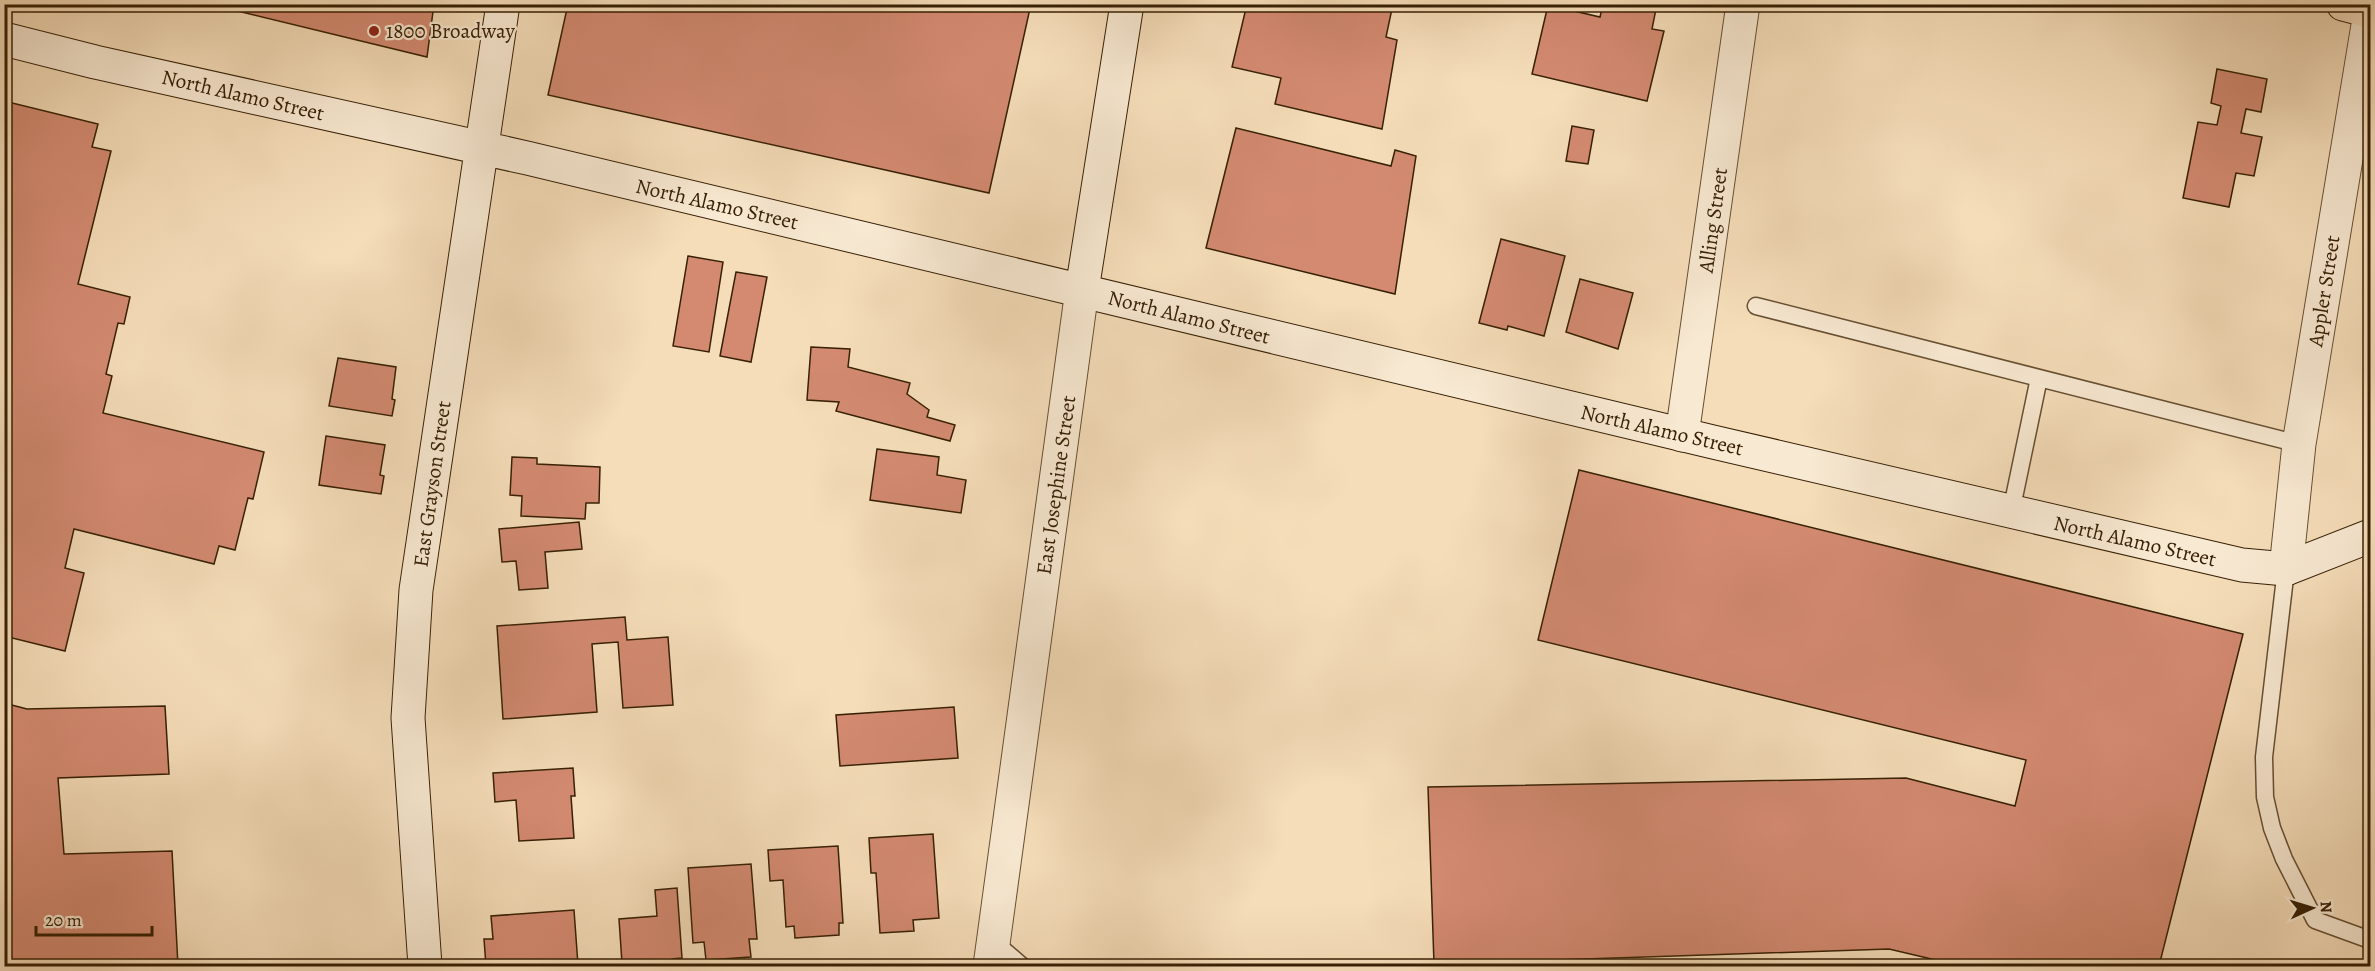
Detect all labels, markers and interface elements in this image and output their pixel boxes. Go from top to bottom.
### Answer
place label: 1800 Broadway [386,17,515,45]
marker: 1800 Broadway [367,24,381,38]
street label: North Alamo Street [159,63,327,127]
street label: Alling Street [1692,166,1734,275]
street label: North Alamo Street [633,172,801,236]
street label: Appler Street [2301,233,2347,350]
street label: North Alamo Street [1105,283,1273,351]
street label: East Josephine Street [1030,394,1082,576]
street label: North Alamo Street [1578,398,1746,462]
street label: East Grayson Street [406,399,458,569]
street label: North Alamo Street [2051,509,2219,573]
north arrow [2282,878,2342,938]
scale bar [36,899,152,937]
text: N [2315,900,2337,914]
text: 20 m [45,908,82,932]

